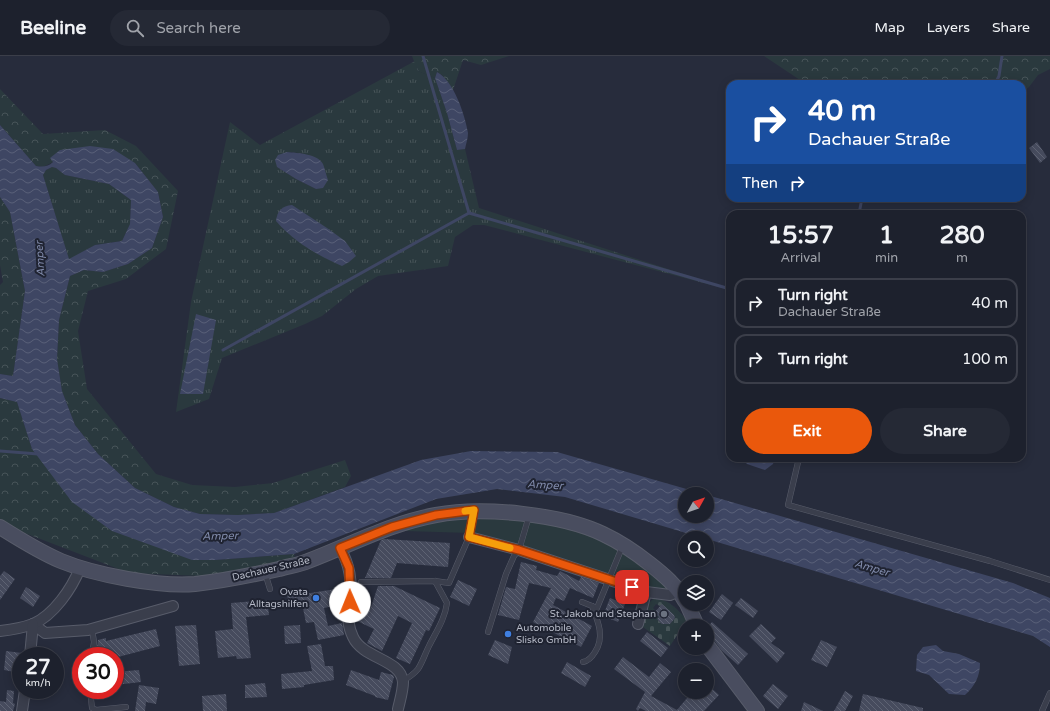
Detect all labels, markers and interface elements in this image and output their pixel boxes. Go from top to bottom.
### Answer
search box [110,10,390,46]
text: Beeline [20,17,86,39]
icon: search [124,17,146,39]
text: Search here [156,19,241,37]
text: Map [875,19,905,36]
text: Layers [927,19,970,36]
text: Share [992,19,1030,36]
text: 40 m [808,94,876,128]
icon: right [742,96,794,148]
text: Dachauer Straße [808,128,951,150]
icon: right [786,172,808,194]
text: Then [742,174,778,192]
text: 15:57 [767,221,834,250]
text: 1 [879,221,894,250]
text: 280 [939,221,985,250]
water label: Amper [32,239,47,277]
text: Arrival [780,250,821,266]
text: min [875,250,898,266]
text: m [956,250,968,266]
text: Turn right [778,286,848,304]
icon: right [744,292,766,314]
text: 40 m [971,294,1008,312]
text: Dachauer Straße [778,304,881,320]
icon: right [744,348,766,370]
text: Turn right [778,350,848,368]
text: 100 m [962,350,1008,368]
button: Exit [742,408,872,454]
button: Share [880,408,1010,454]
water label: Amper [527,478,565,493]
north arrow [678,487,714,523]
map controls [678,487,714,699]
water label: Amper [202,529,240,543]
button: search [678,531,714,567]
street label: Dachauer Straße [231,554,311,584]
water label: Amper [853,557,893,580]
pin [615,570,649,604]
button: layers [678,575,714,611]
icon: arrive [621,576,643,598]
position arrow [329,581,371,623]
place label: Ovata Alltagshilfen [249,586,308,610]
marker: Ovata Alltagshilfen [311,593,321,603]
place label: St. Jakob und Stephan [550,608,656,620]
marker: St. Jakob und Stephan [659,609,669,619]
button: + [678,619,714,655]
place label: Automobile Slisko GmbH [516,622,576,646]
marker: Automobile Slisko GmbH [503,629,513,639]
speed limit sign: 30 [72,647,124,699]
text: 27 [25,656,51,680]
button: − [678,663,714,699]
text: km/h [25,677,51,689]

